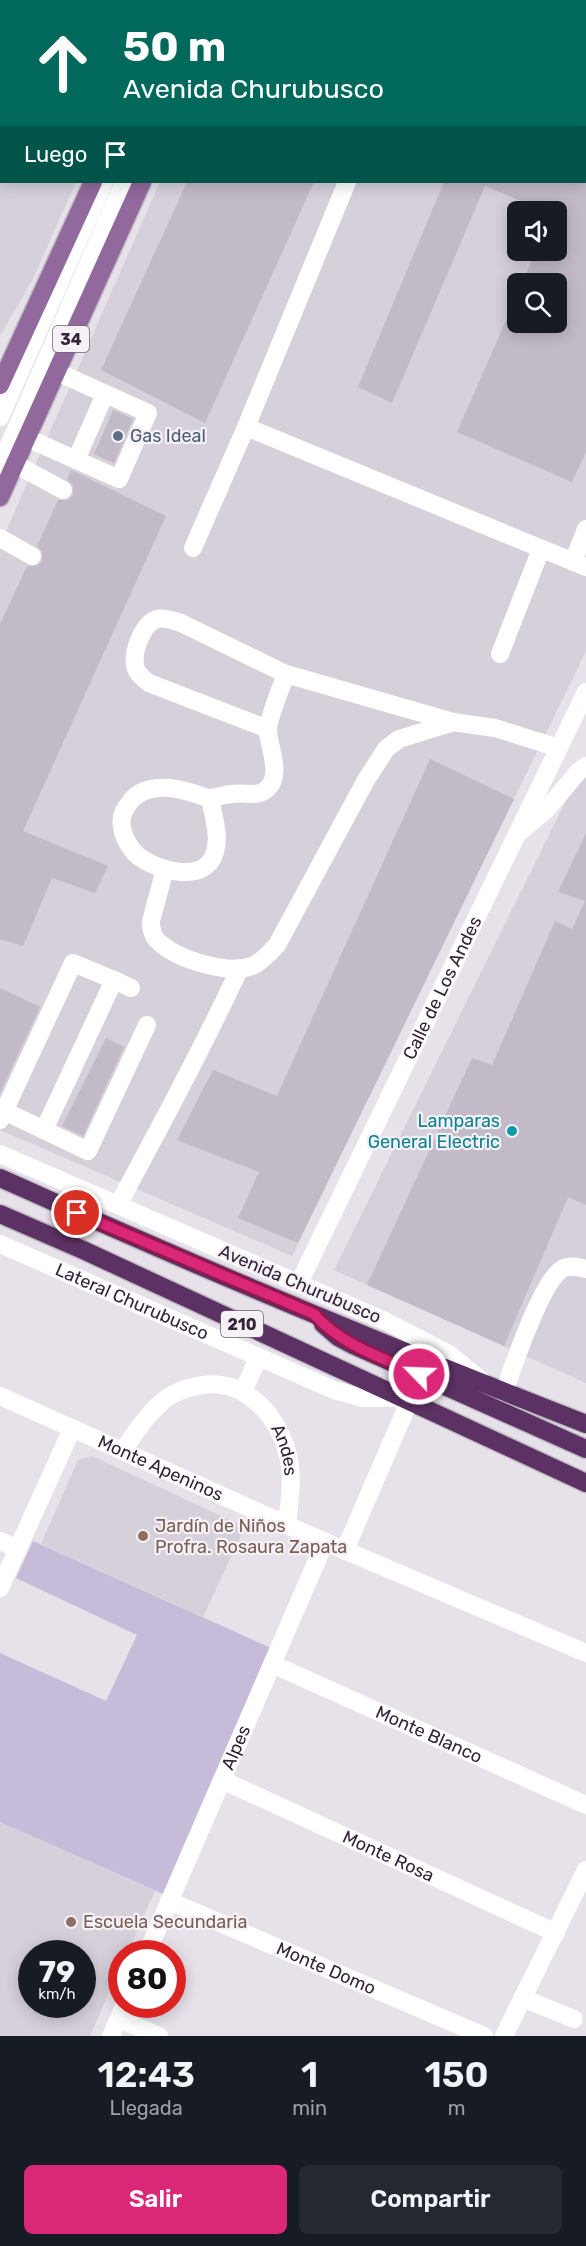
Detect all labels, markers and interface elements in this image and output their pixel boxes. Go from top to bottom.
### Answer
text: 50 m [123,22,226,72]
icon: ahead [24,24,102,102]
text: Avenida Churubusco [123,73,384,105]
icon: arrive [99,138,132,171]
text: Luego [24,141,87,168]
map controls [507,201,567,333]
button: sound [507,201,567,261]
button: search [507,273,567,333]
road number: 34 [53,326,89,352]
place label: Gas Ideal [130,425,206,447]
marker: Gas Ideal [111,429,125,443]
street label: Calle de Los Andes [398,913,486,1063]
place label: Lamparas General Electric [368,1110,500,1153]
marker: Lamparas General Electric [505,1124,519,1138]
pin [51,1187,102,1238]
icon: arrive [60,1196,93,1229]
street label: Avenida Churubusco [216,1240,384,1328]
street label: Lateral Churubusco [52,1259,212,1345]
road number: 210 [221,1311,263,1337]
position arrow [387,1342,451,1406]
street label: Andes [266,1420,302,1476]
street label: Monte Apeninos [94,1430,227,1506]
place label: Jardín de Niños Profra. Rosaura Zapata [155,1515,347,1558]
marker: Jardín de Niños Profra. Rosaura Zapata [136,1529,150,1543]
street label: Monte Blanco [372,1701,486,1768]
street label: Alpes [217,1722,255,1773]
street label: Monte Rosa [339,1826,438,1887]
place label: Escuela Secundaria [83,1911,247,1933]
marker: Escuela Secundaria [64,1915,78,1929]
street label: Monte Domo [273,1937,379,1999]
speed limit sign: 80 [108,1940,186,2018]
text: 79 [39,1954,75,1990]
text: km/h [38,1985,76,2003]
text: 12:43 [97,2053,195,2096]
text: 1 [301,2053,318,2096]
text: 150 [425,2053,489,2096]
text: Llegada [110,2096,183,2120]
text: min [292,2096,327,2120]
text: m [448,2096,465,2120]
button: Salir [24,2165,287,2234]
button: Compartir [299,2165,562,2234]

